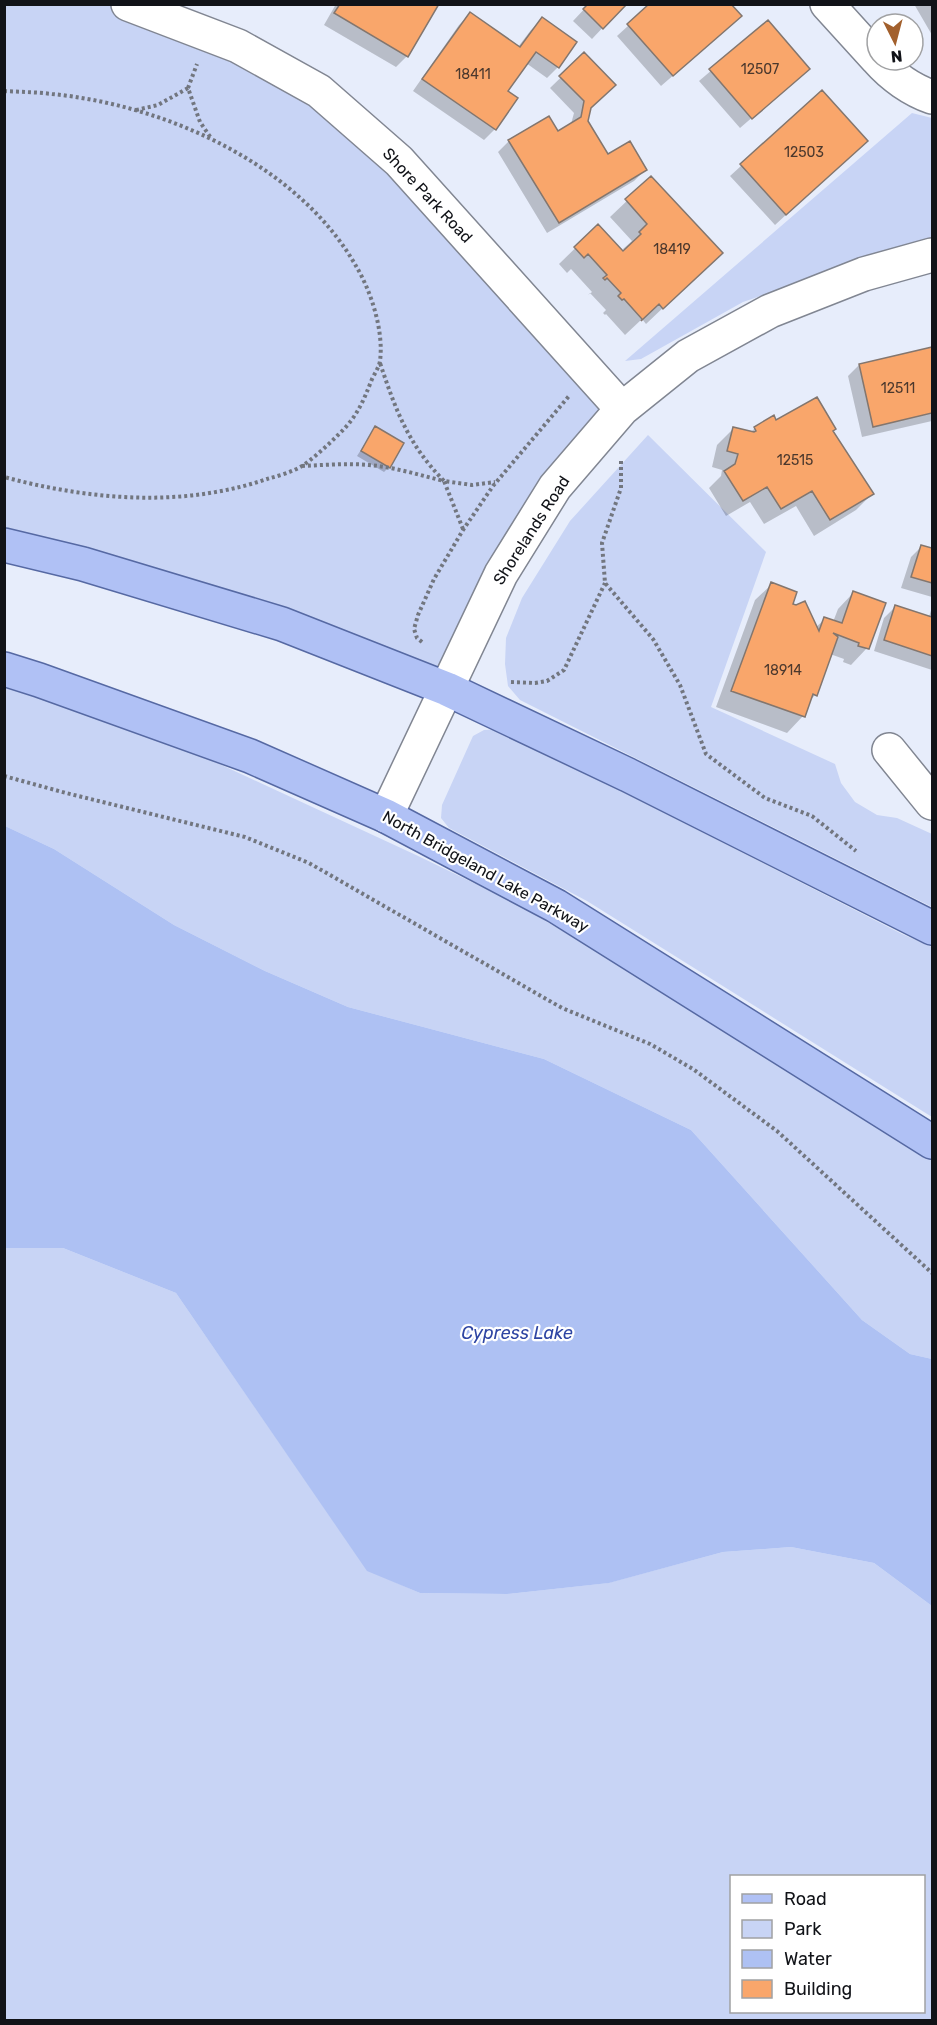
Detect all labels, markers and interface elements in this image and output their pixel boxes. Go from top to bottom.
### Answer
north arrow [865,12,925,72]
text: N [890,46,903,66]
house number: 12507 [741,61,779,78]
house number: 18411 [455,66,491,83]
street label: Shore Park Road [379,144,476,247]
house number: 12503 [784,144,824,161]
house number: 18419 [653,241,691,258]
house number: 12511 [881,380,915,397]
house number: 12515 [777,452,813,469]
street label: Shorelands Road [489,472,574,588]
house number: 18914 [764,662,802,679]
street label: North Bridgeland Lake Parkway [379,807,592,936]
water label: Cypress Lake [461,1322,573,1344]
legend [730,1875,925,2013]
text: Road [784,1888,827,1910]
text: Park [784,1918,822,1940]
text: Water [784,1948,832,1970]
text: Building [784,1978,852,2000]

